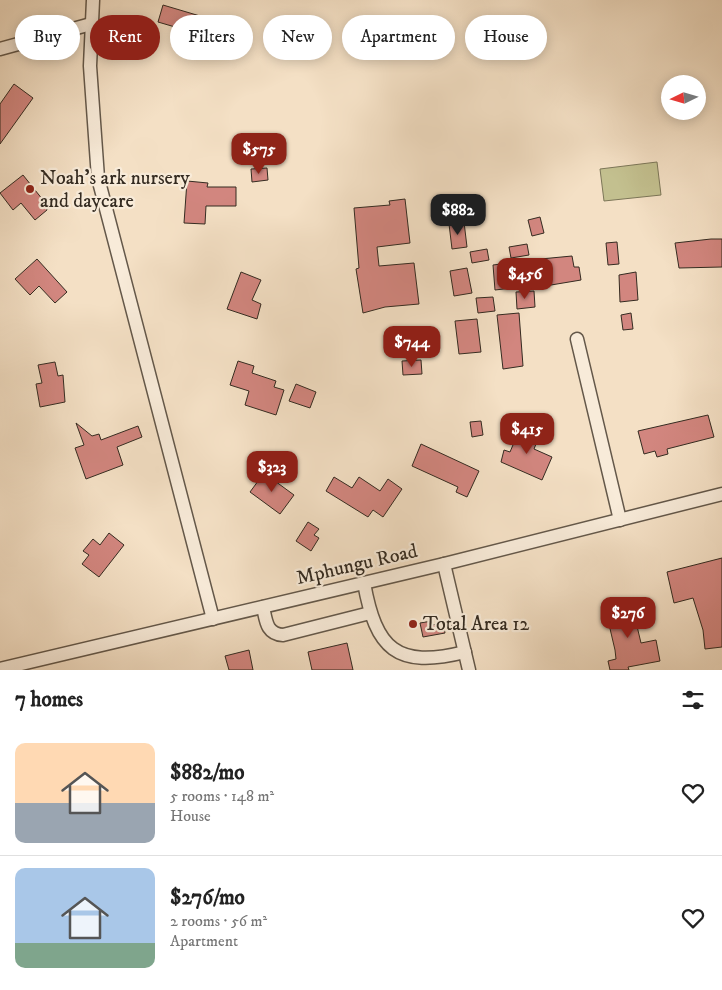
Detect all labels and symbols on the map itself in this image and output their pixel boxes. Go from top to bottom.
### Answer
north arrow [661,75,706,120]
pin: $575 [229,132,289,175]
place label: Noah's ark nursery and daycare [40,166,190,214]
marker: Noah's ark nursery and daycare [24,183,36,195]
pin: $882 [428,194,488,236]
pin: $456 [495,258,555,300]
pin: $744 [382,326,442,368]
pin: $415 [497,412,557,455]
pin: $323 [242,450,302,493]
street label: Mphungu Road [294,539,420,591]
pin: $276 [598,596,658,639]
place label: Total Area 12 [423,612,530,637]
marker: Total Area 12 [407,618,419,630]

